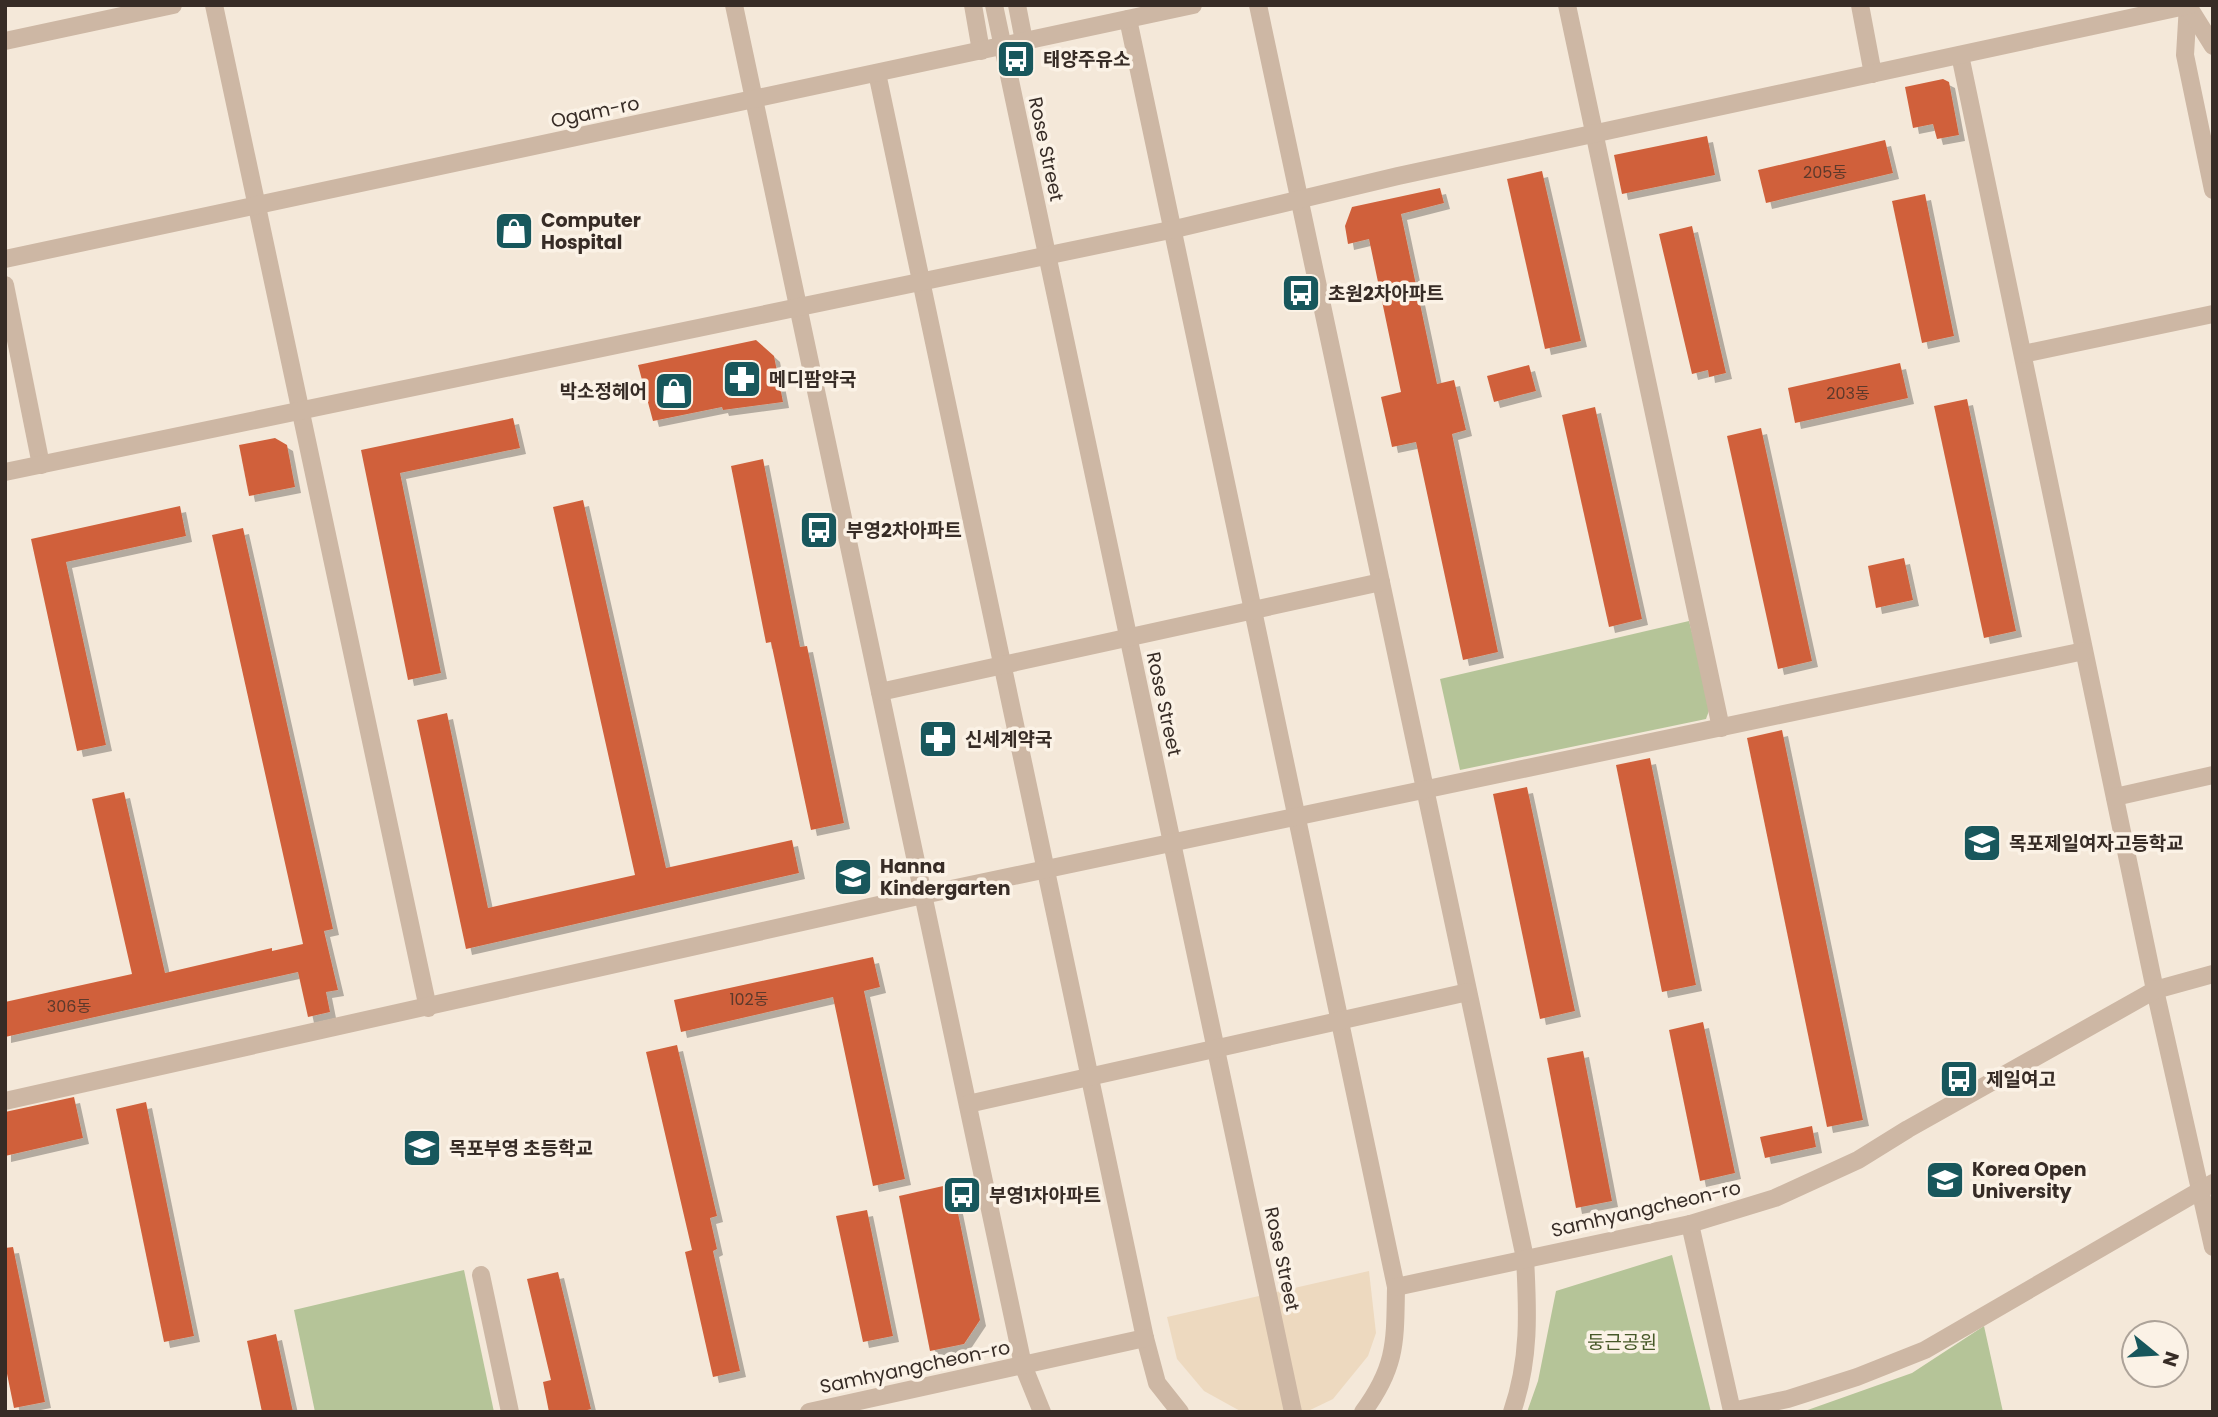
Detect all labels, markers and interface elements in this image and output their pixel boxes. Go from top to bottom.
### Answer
bus stop icon: 태양주유소 [995,38,1037,80]
place label: 태양주유소 [1043,46,1130,73]
street label: Ogam-ro [548,89,642,135]
street label: Rose Street [1022,94,1070,204]
house number: 205동 [1803,161,1847,184]
place label: Computer Hospital [541,207,641,256]
shop icon: Computer Hospital [493,210,535,252]
bus stop icon: 초원2차아파트 [1280,272,1322,314]
place label: 초원2차아파트 [1328,280,1444,307]
pharmacy icon: 메디팜약국 [721,358,763,400]
place label: 메디팜약국 [769,366,856,393]
shop icon: 박소정헤어 [653,370,695,412]
place label: 박소정헤어 [560,378,647,405]
house number: 203동 [1826,382,1870,405]
bus stop icon: 부영2차아파트 [798,509,840,551]
place label: 부영2차아파트 [846,517,962,544]
street label: Rose Street [1140,649,1188,759]
pharmacy icon: 신세계약국 [917,718,959,760]
place label: 신세계약국 [965,726,1052,753]
school or university icon: 목포제일여자고등학교 [1961,822,2003,864]
place label: 목포제일여자고등학교 [2009,830,2184,857]
place label: Hanna Kindergarten [880,853,1011,902]
school or university icon: Hanna Kindergarten [832,856,874,898]
house number: 102동 [729,988,769,1011]
house number: 306동 [47,995,91,1018]
bus stop icon: 제일여고 [1938,1058,1980,1100]
place label: 제일여고 [1986,1066,2056,1093]
school or university icon: 목포부영 초등학교 [401,1127,443,1169]
place label: 목포부영 초등학교 [449,1135,593,1162]
place label: Korea Open University [1972,1156,2086,1205]
school or university icon: Korea Open University [1924,1159,1966,1201]
bus stop icon: 부영1차아파트 [941,1174,983,1216]
street label: Samhyangcheon-ro [1549,1174,1743,1244]
place label: 부영1차아파트 [989,1182,1101,1209]
street label: Rose Street [1258,1204,1306,1314]
north arrow [2120,1319,2190,1389]
park label: 둥근공원 [1587,1329,1657,1356]
street label: Samhyangcheon-ro [817,1334,1013,1400]
text: N [2156,1348,2186,1370]

